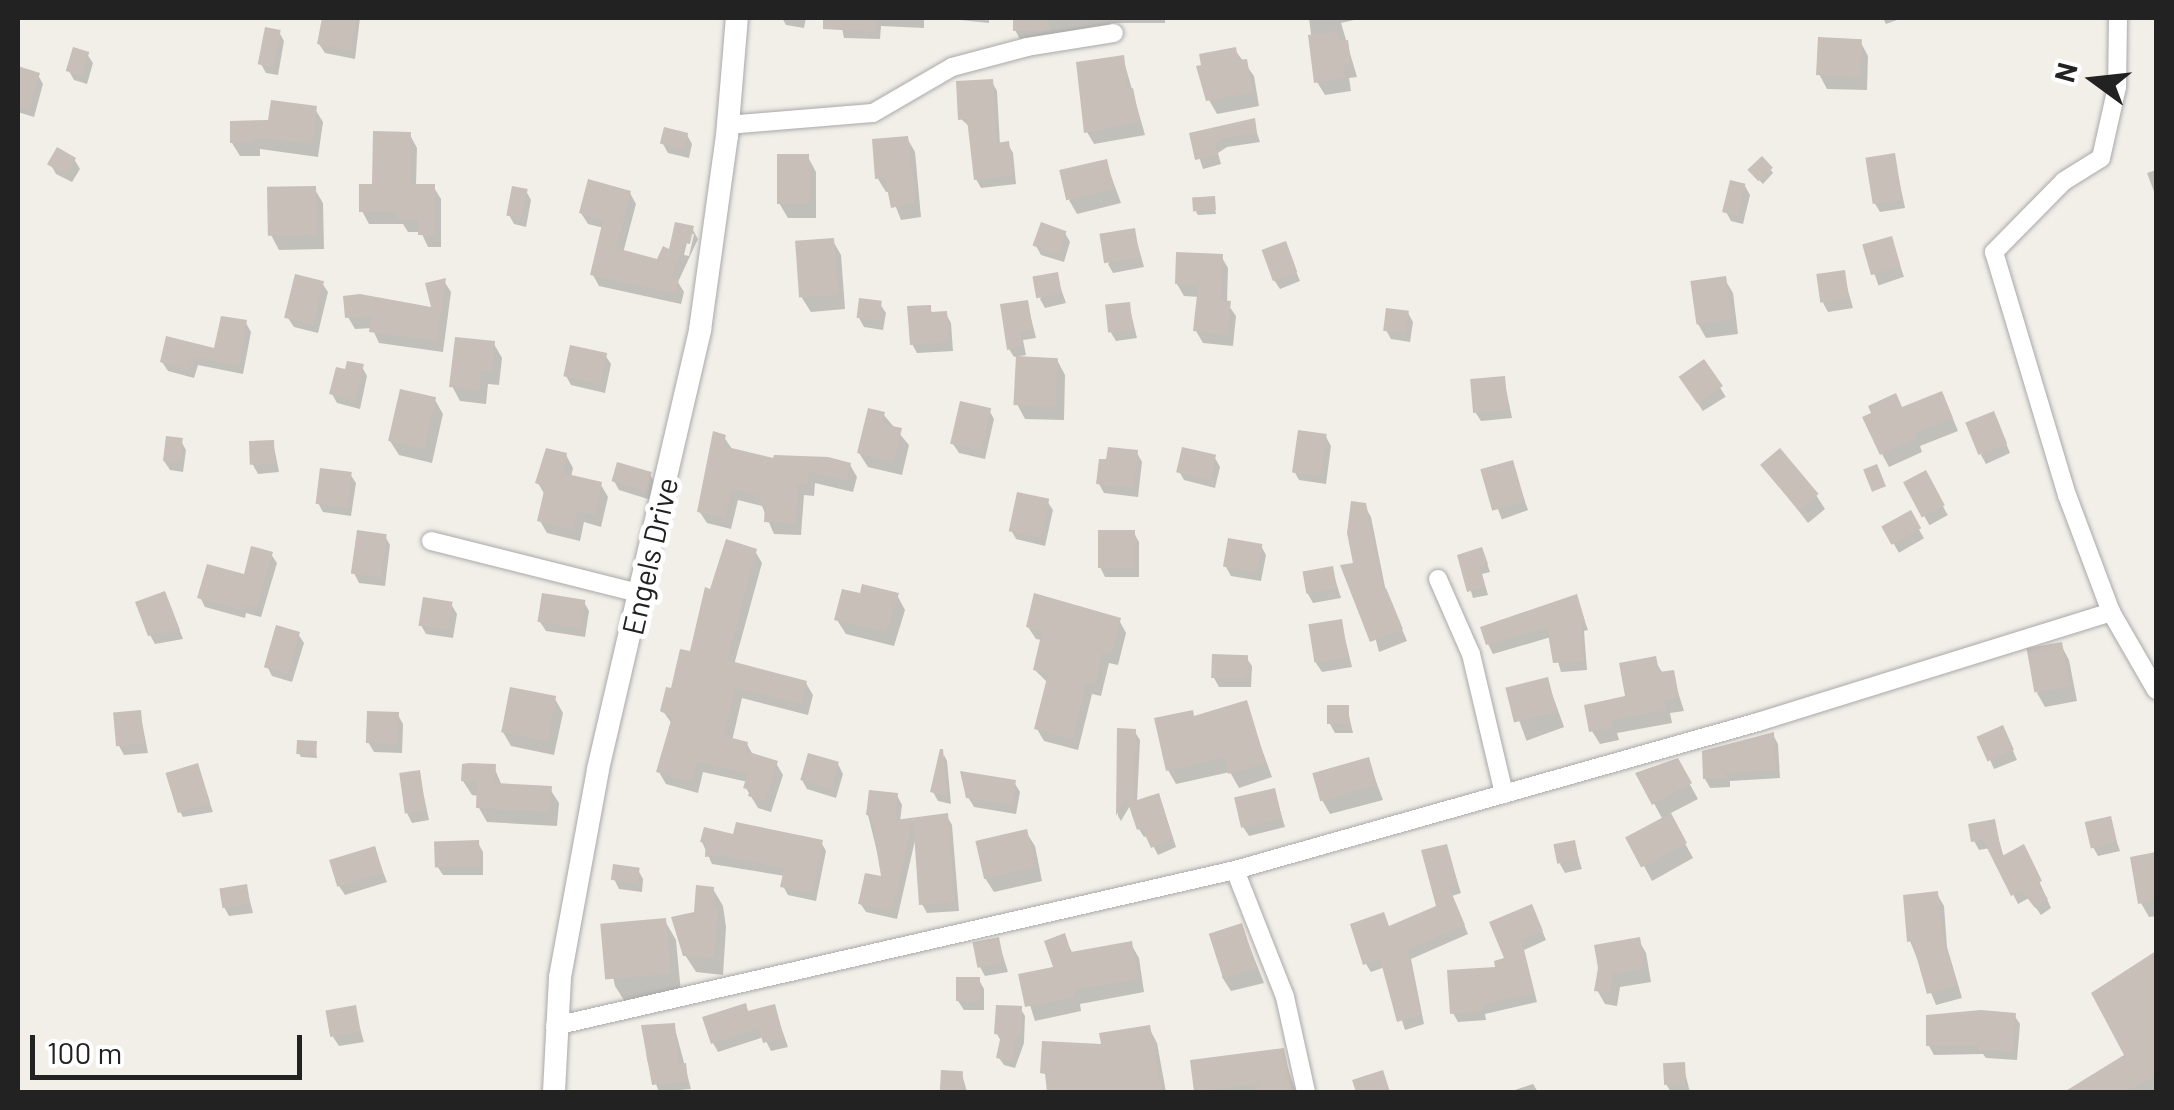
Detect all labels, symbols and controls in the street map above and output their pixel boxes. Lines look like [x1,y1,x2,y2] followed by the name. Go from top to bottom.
[2044,30,2144,130] north arrow
[2046,59,2084,86] text: N
[613,474,685,638] street label: Engels Drive
[35,1015,308,1077] scale bar
[47,1034,122,1070] text: 100 m

